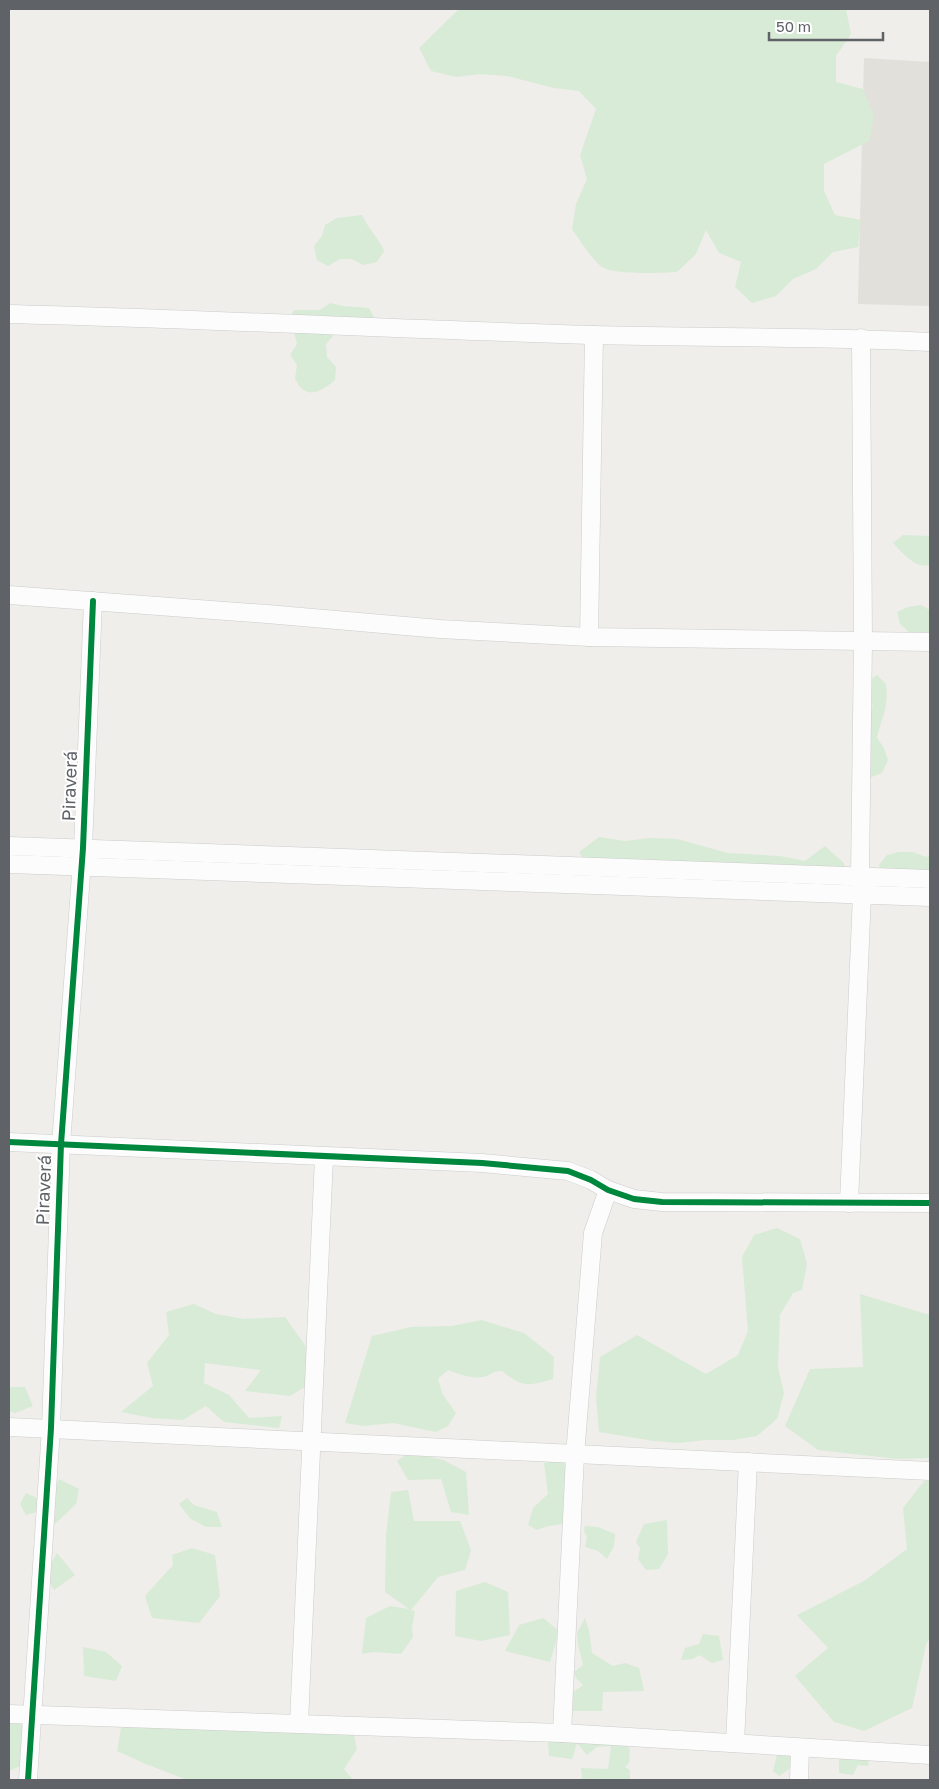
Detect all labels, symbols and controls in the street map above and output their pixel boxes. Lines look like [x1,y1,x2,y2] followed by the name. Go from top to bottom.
[769,10,883,42] scale bar
[776,17,811,35] text: 50 m
[57,750,81,822] street label: Piraverá
[31,1154,55,1226] street label: Piraverá

